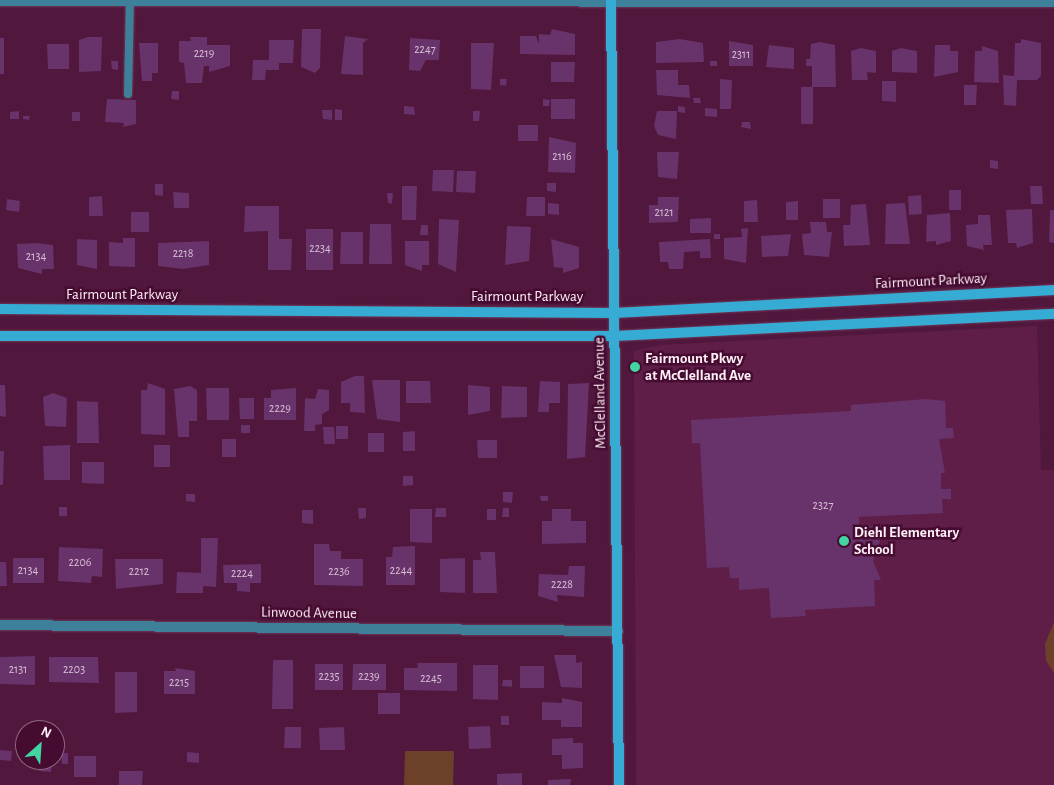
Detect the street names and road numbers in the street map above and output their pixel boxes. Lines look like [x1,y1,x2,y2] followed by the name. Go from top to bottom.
[874,269,988,293] street label: Fairmount Parkway
[66,286,178,304] street label: Fairmount Parkway
[471,288,583,306] street label: Fairmount Parkway
[590,337,610,449] street label: McClelland Avenue
[261,603,357,623] street label: Linwood Avenue

